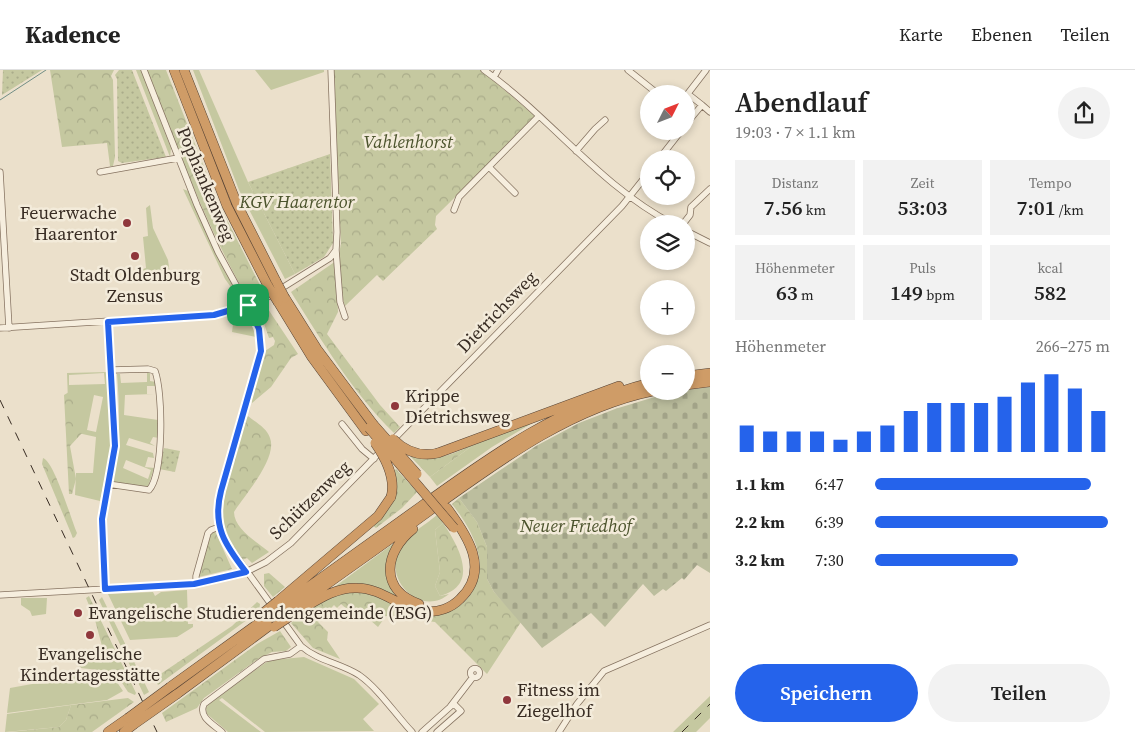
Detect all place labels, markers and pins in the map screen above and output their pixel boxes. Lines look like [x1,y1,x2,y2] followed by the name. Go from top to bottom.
[20,200,117,246] place label: Feuerwache Haarentor
[121,217,133,229] marker: Feuerwache Haarentor
[129,250,141,262] marker: Stadt Oldenburg Zensus
[70,262,200,308] place label: Stadt Oldenburg Zensus
[227,284,269,326] pin
[405,383,510,429] place label: Krippe Dietrichsweg
[389,400,401,412] marker: Krippe Dietrichsweg
[88,600,432,625] place label: Evangelische Studierendengemeinde (ESG)
[72,607,84,619] marker: Evangelische Studierendengemeinde (ESG)
[84,629,96,641] marker: Evangelische Kindertagesstätte
[20,641,160,687] place label: Evangelische Kindertagesstätte
[517,677,600,723] place label: Fitness im Ziegelhof
[501,694,513,706] marker: Fitness im Ziegelhof

